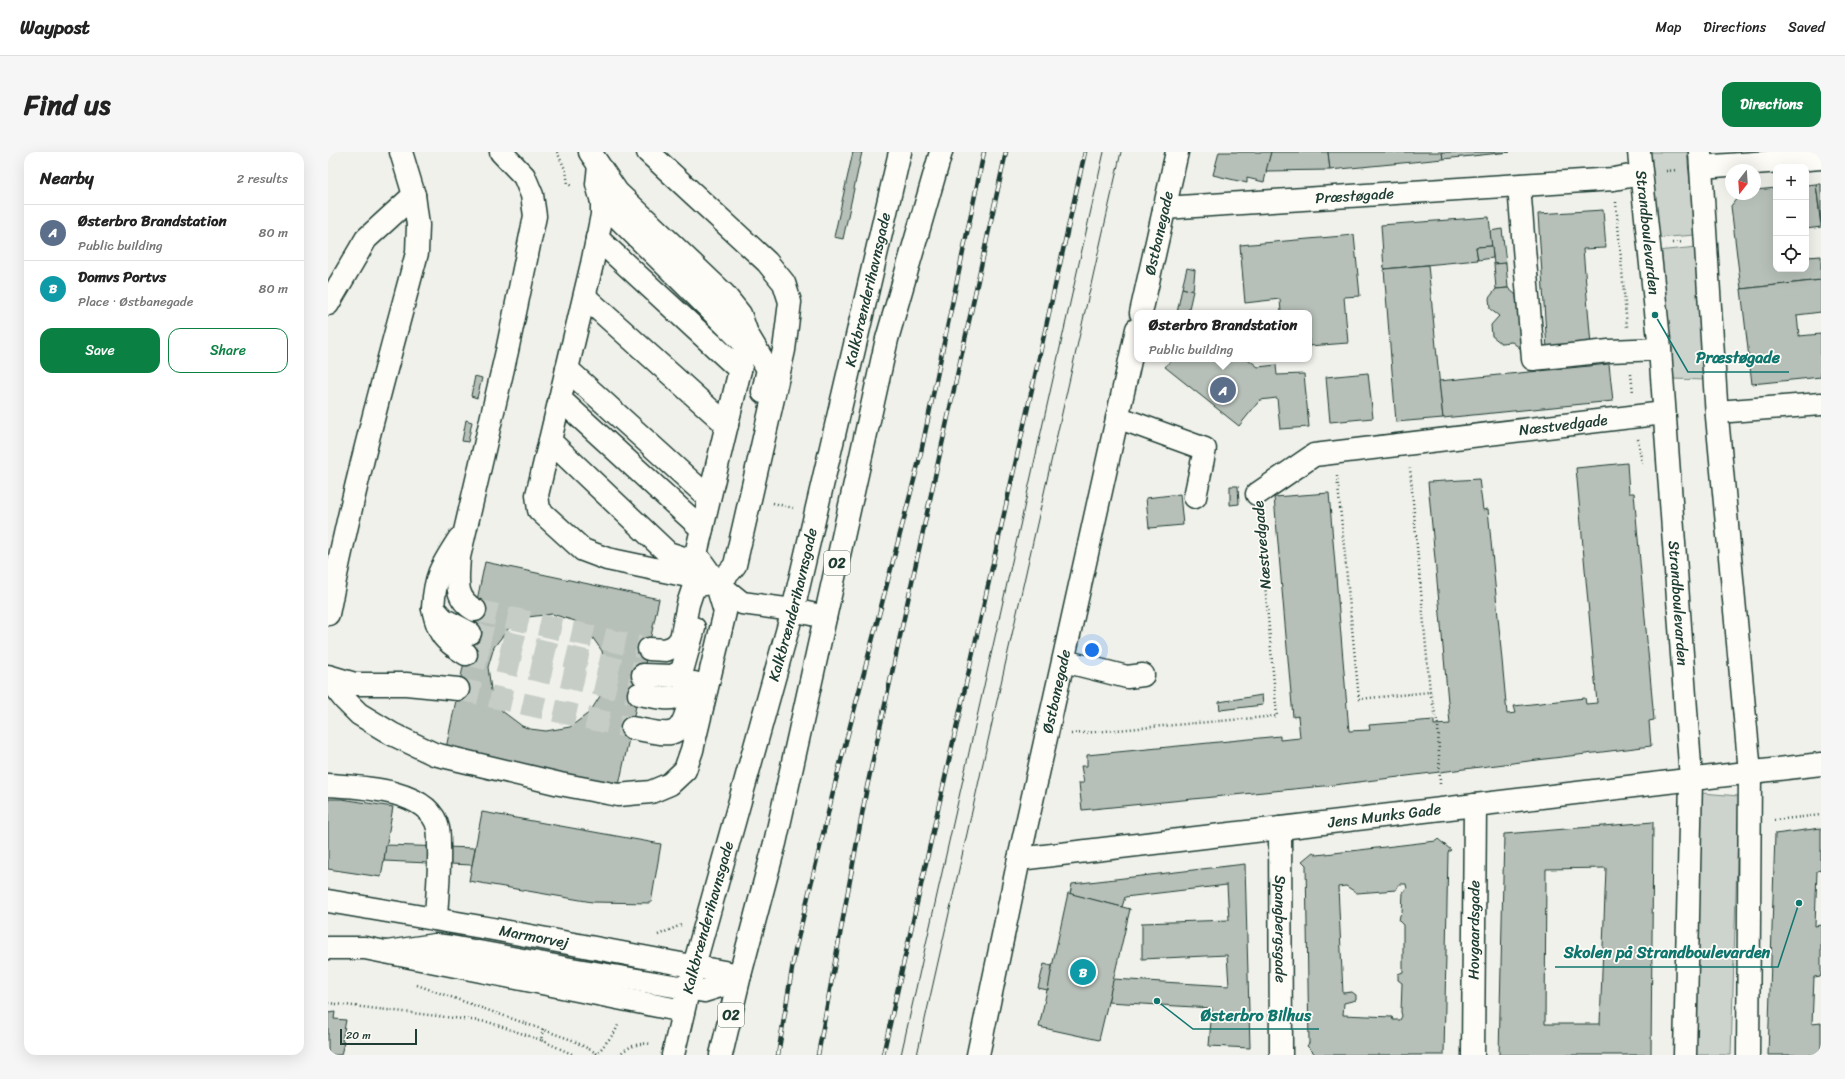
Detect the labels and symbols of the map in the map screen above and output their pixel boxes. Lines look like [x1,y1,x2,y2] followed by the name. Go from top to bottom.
[1725,164,1761,200] north arrow
[1628,169,1667,296] street label: Strandboulevarden
[1314,180,1395,211] street label: Præstøgade
[1137,188,1181,277] street label: Østbanegade
[837,210,898,369] street label: Kalkbrænderihavnsgade
[1696,343,1781,372] text: Præstøgade
[1688,344,1789,372] callout: Præstøgade
[1210,375,1236,405] pin: A
[1517,407,1609,443] street label: Næstvedgade
[1245,500,1279,590] street label: Næstvedgade
[761,525,825,684] street label: Kalkbrænderihavnsgade
[1661,540,1696,667] street label: Strandboulevarden
[824,551,850,575] road number: O2
[1082,640,1102,660] your location
[1034,647,1078,736] street label: Østbanegade
[1325,796,1443,835] street label: Jens Munks Gade
[675,838,741,996] street label: Kalkbrænderihavnsgade
[1267,875,1294,983] street label: Spangbergsgade
[1461,880,1487,980] street label: Hovgaardsgade
[497,917,571,956] street label: Marmorvej
[1563,938,1771,967] text: Skolen på Strandboulevarden
[1555,939,1778,967] callout: Skolen på Strandboulevarden
[1070,957,1096,987] pin: B
[1193,1001,1319,1029] callout: Østerbro Bilhus
[1200,1001,1312,1030] text: Østerbro Bilhus
[718,1003,744,1027] road number: O2
[340,1027,417,1046] scale bar

